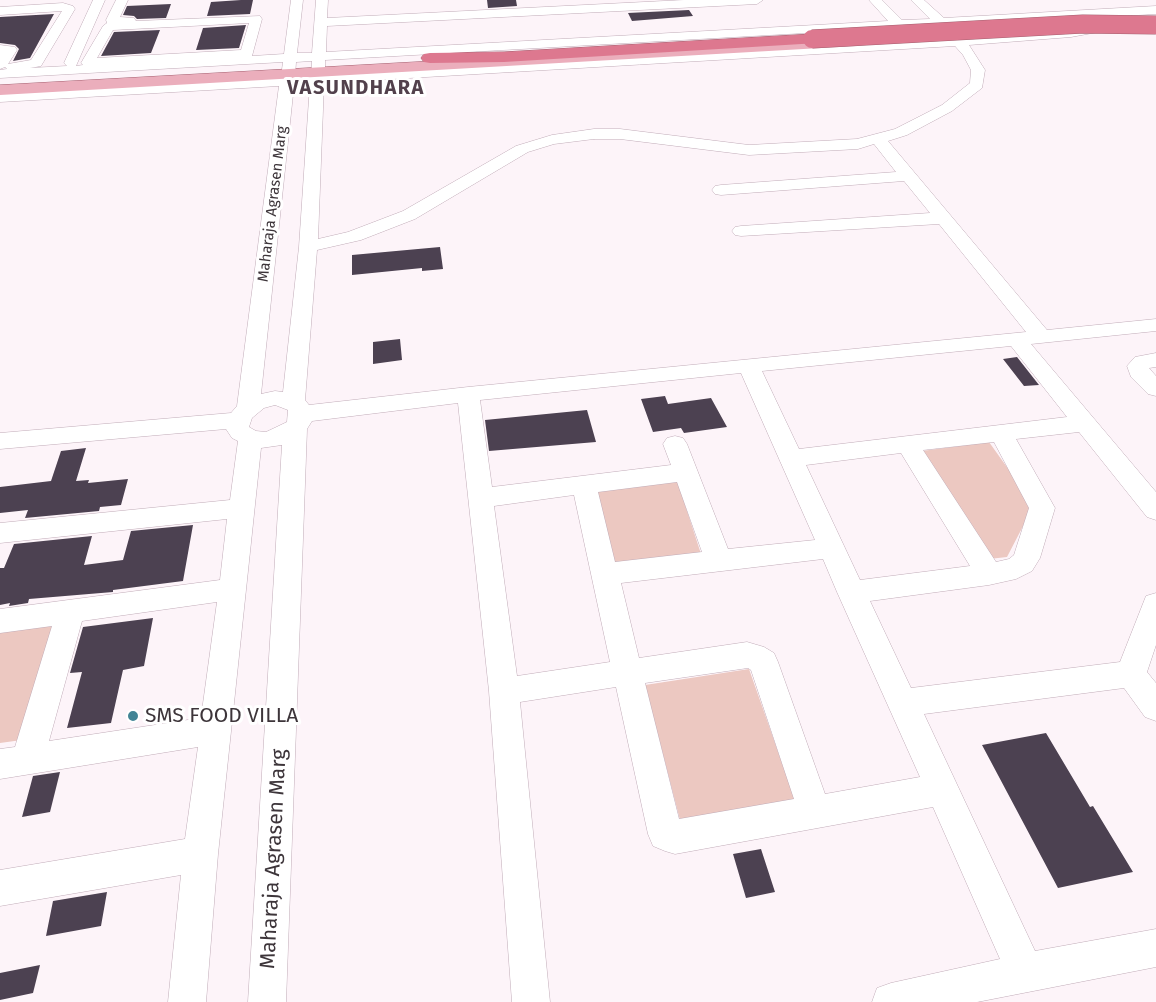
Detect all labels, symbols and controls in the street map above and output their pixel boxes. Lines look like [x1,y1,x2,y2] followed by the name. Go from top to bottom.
[287,76,425,100] district label: VASUNDHARA
[254,125,292,283] street label: Maharaja Agrasen Marg
[145,703,298,729] place label: SMS FOOD VILLA
[126,709,140,723] marker: SMS FOOD VILLA
[256,748,292,970] street label: Maharaja Agrasen Marg

